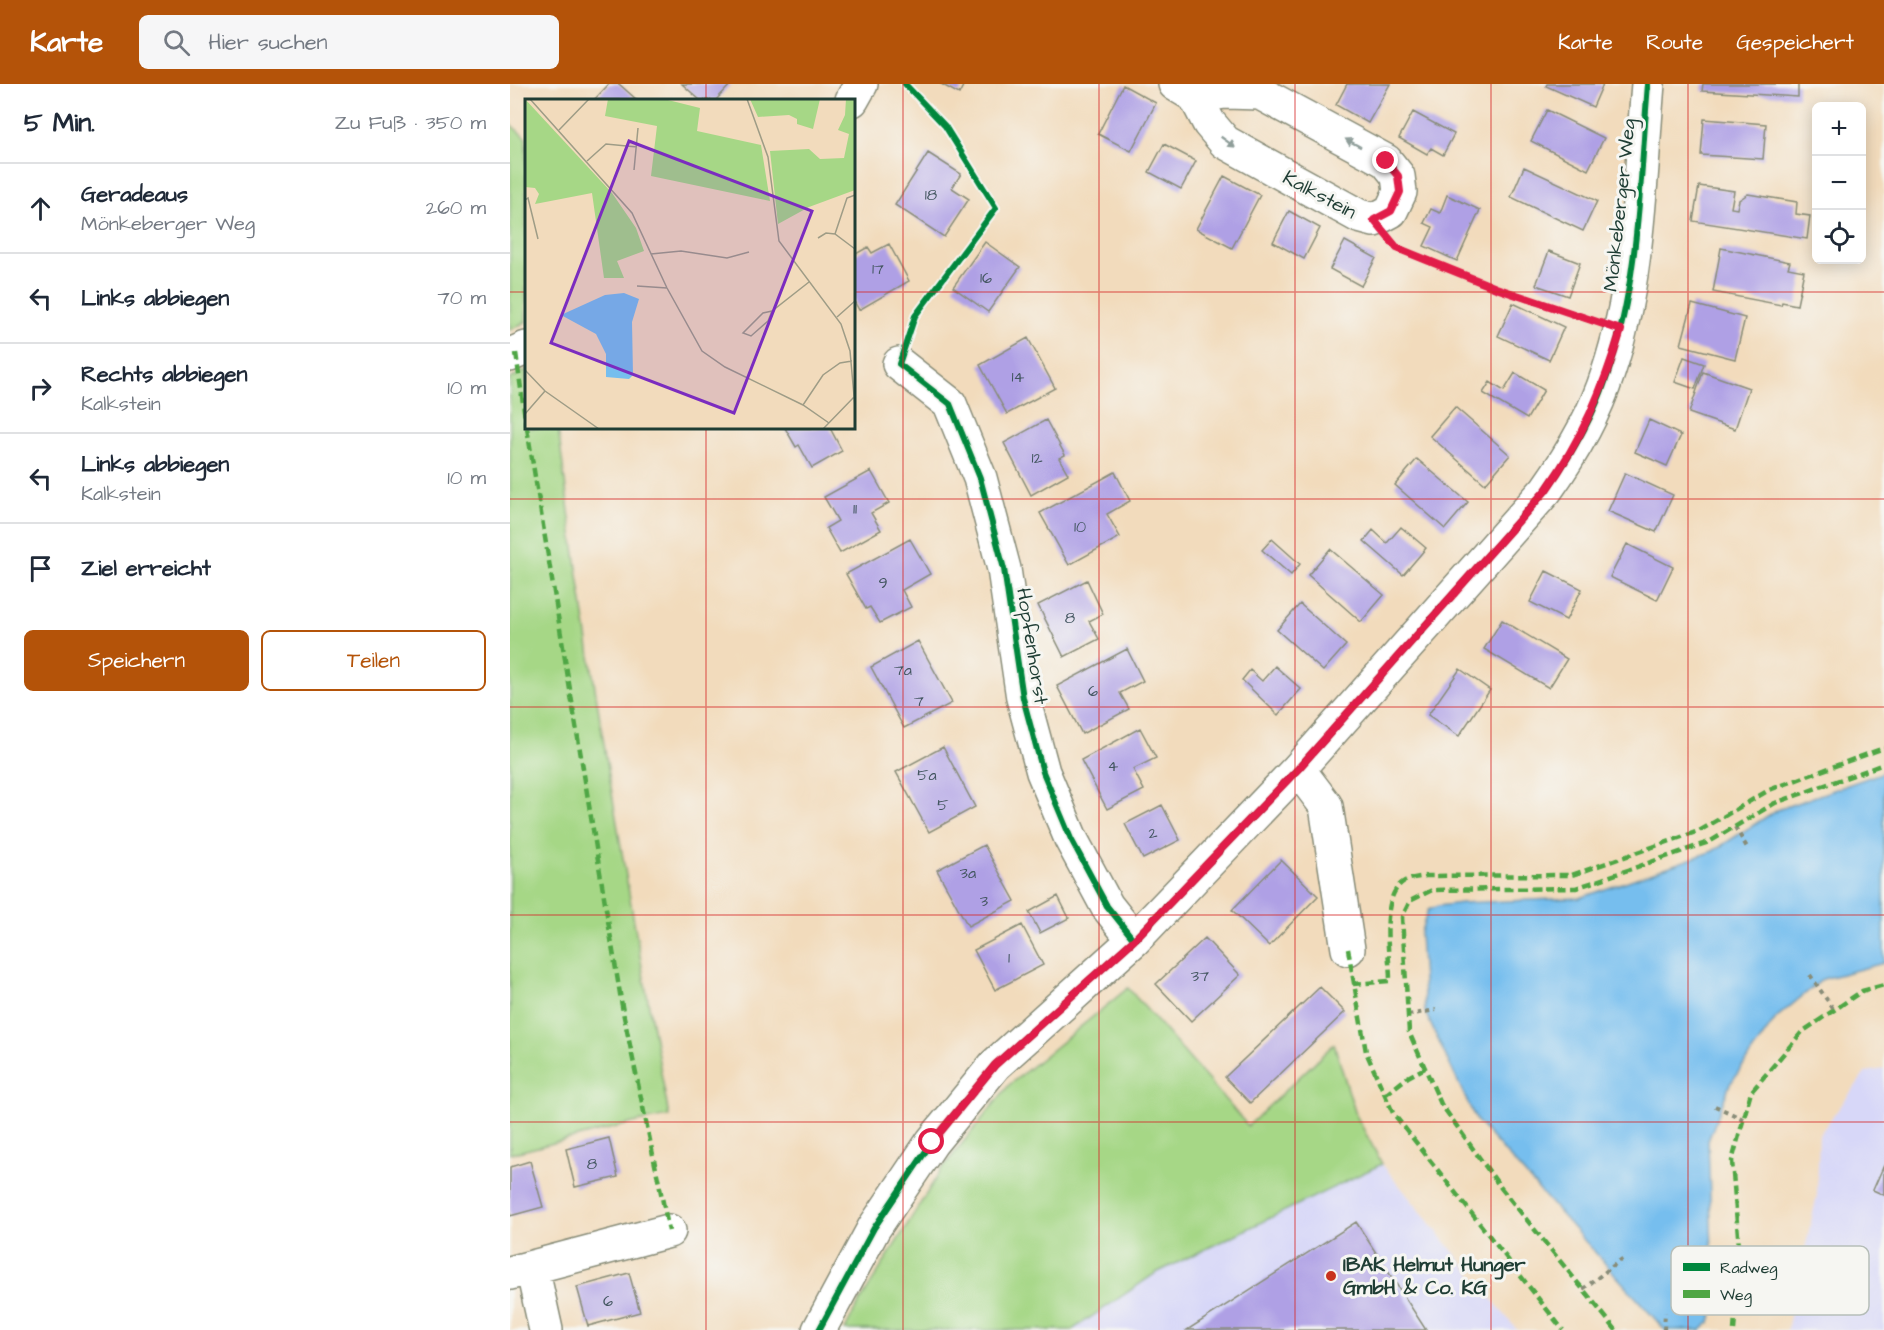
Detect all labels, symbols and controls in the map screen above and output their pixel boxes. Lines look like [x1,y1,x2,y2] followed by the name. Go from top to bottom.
[139,15,559,69] search box
[30,23,103,62] text: Karte
[160,26,193,59] icon: search
[208,27,328,58] text: Hier suchen
[1558,28,1613,57] text: Karte
[1646,28,1703,57] text: Route
[1736,28,1854,57] text: Gespeichert
[525,99,855,429] inset map
[1812,102,1866,264] map controls
[1812,102,1866,156] button: +
[24,105,95,141] text: 5 Min.
[335,109,486,137] text: Zu Fuß · 350 m
[1597,117,1644,293] street label: Mönkeberger Weg
[1220,136,1236,148] one-way arrow
[1344,138,1361,148] one-way arrow
[1372,147,1398,173] route end
[1812,156,1866,210] button: −
[1278,164,1361,226] street label: Kalkstein
[81,179,188,210] text: Geradeaus
[925,184,937,206] house number: 18
[24,192,57,225] icon: ahead
[426,194,486,222] text: 260 m
[81,210,255,238] text: Mönkeberger Weg
[1812,210,1866,264] button: locate
[872,258,884,280] house number: 17
[980,267,992,289] house number: 16
[24,282,57,315] icon: left
[81,283,229,314] text: Links abbiegen
[438,284,486,312] text: 70 m
[81,359,248,390] text: Rechts abbiegen
[1012,366,1025,388] house number: 14
[24,372,57,405] icon: right
[447,374,486,402] text: 10 m
[81,390,161,418] text: Kalkstein
[1031,447,1043,469] house number: 12
[81,449,229,480] text: Links abbiegen
[24,462,57,495] icon: left
[447,464,486,492] text: 10 m
[81,480,161,508] text: Kalkstein
[853,498,857,520] house number: 11
[1074,516,1086,538] house number: 10
[24,552,57,585] icon: arrive
[81,553,211,584] text: Ziel erreicht
[878,572,888,594] house number: 9
[1009,586,1055,706] street label: Hopfenhorst
[1065,607,1075,629] house number: 8
[24,630,249,691] button: Speichern
[261,630,486,691] button: Teilen
[894,659,912,681] house number: 7a
[1088,680,1098,702] house number: 6
[914,690,924,712] house number: 7
[1108,755,1119,777] house number: 4
[917,764,937,786] house number: 5a
[937,794,949,816] house number: 5
[1148,822,1158,844] house number: 2
[960,862,976,884] house number: 3a
[980,890,988,912] house number: 3
[1008,947,1010,969] house number: 1
[1191,965,1209,987] house number: 37
[918,1128,944,1154] route start
[587,1153,597,1175] house number: 8
[1671,1246,1869,1315] legend
[1343,1251,1526,1302] place label: IBAK Helmut Hunger GmbH & Co. KG
[1720,1257,1778,1280] text: Radweg
[1324,1269,1338,1283] marker: IBAK Helmut Hunger GmbH & Co. KG
[1720,1284,1752,1307] text: Weg
[603,1290,613,1312] house number: 6

